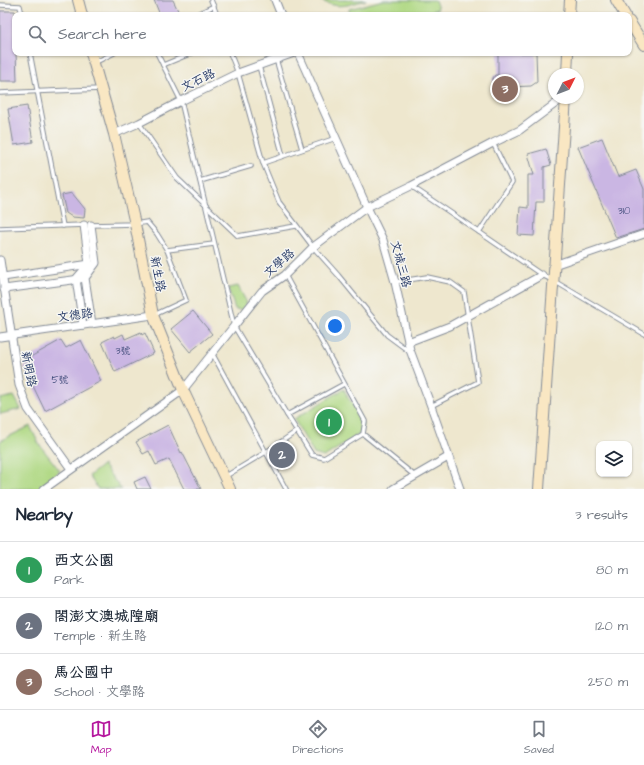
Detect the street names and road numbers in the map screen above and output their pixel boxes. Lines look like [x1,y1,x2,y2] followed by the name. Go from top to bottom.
[178,65,218,96] street label: 文石路
[386,239,415,290] street label: 文城三路
[260,245,298,282] street label: 文學路
[146,255,169,293] street label: 新生路
[56,305,94,326] street label: 文德路
[17,350,40,388] street label: 新明路

